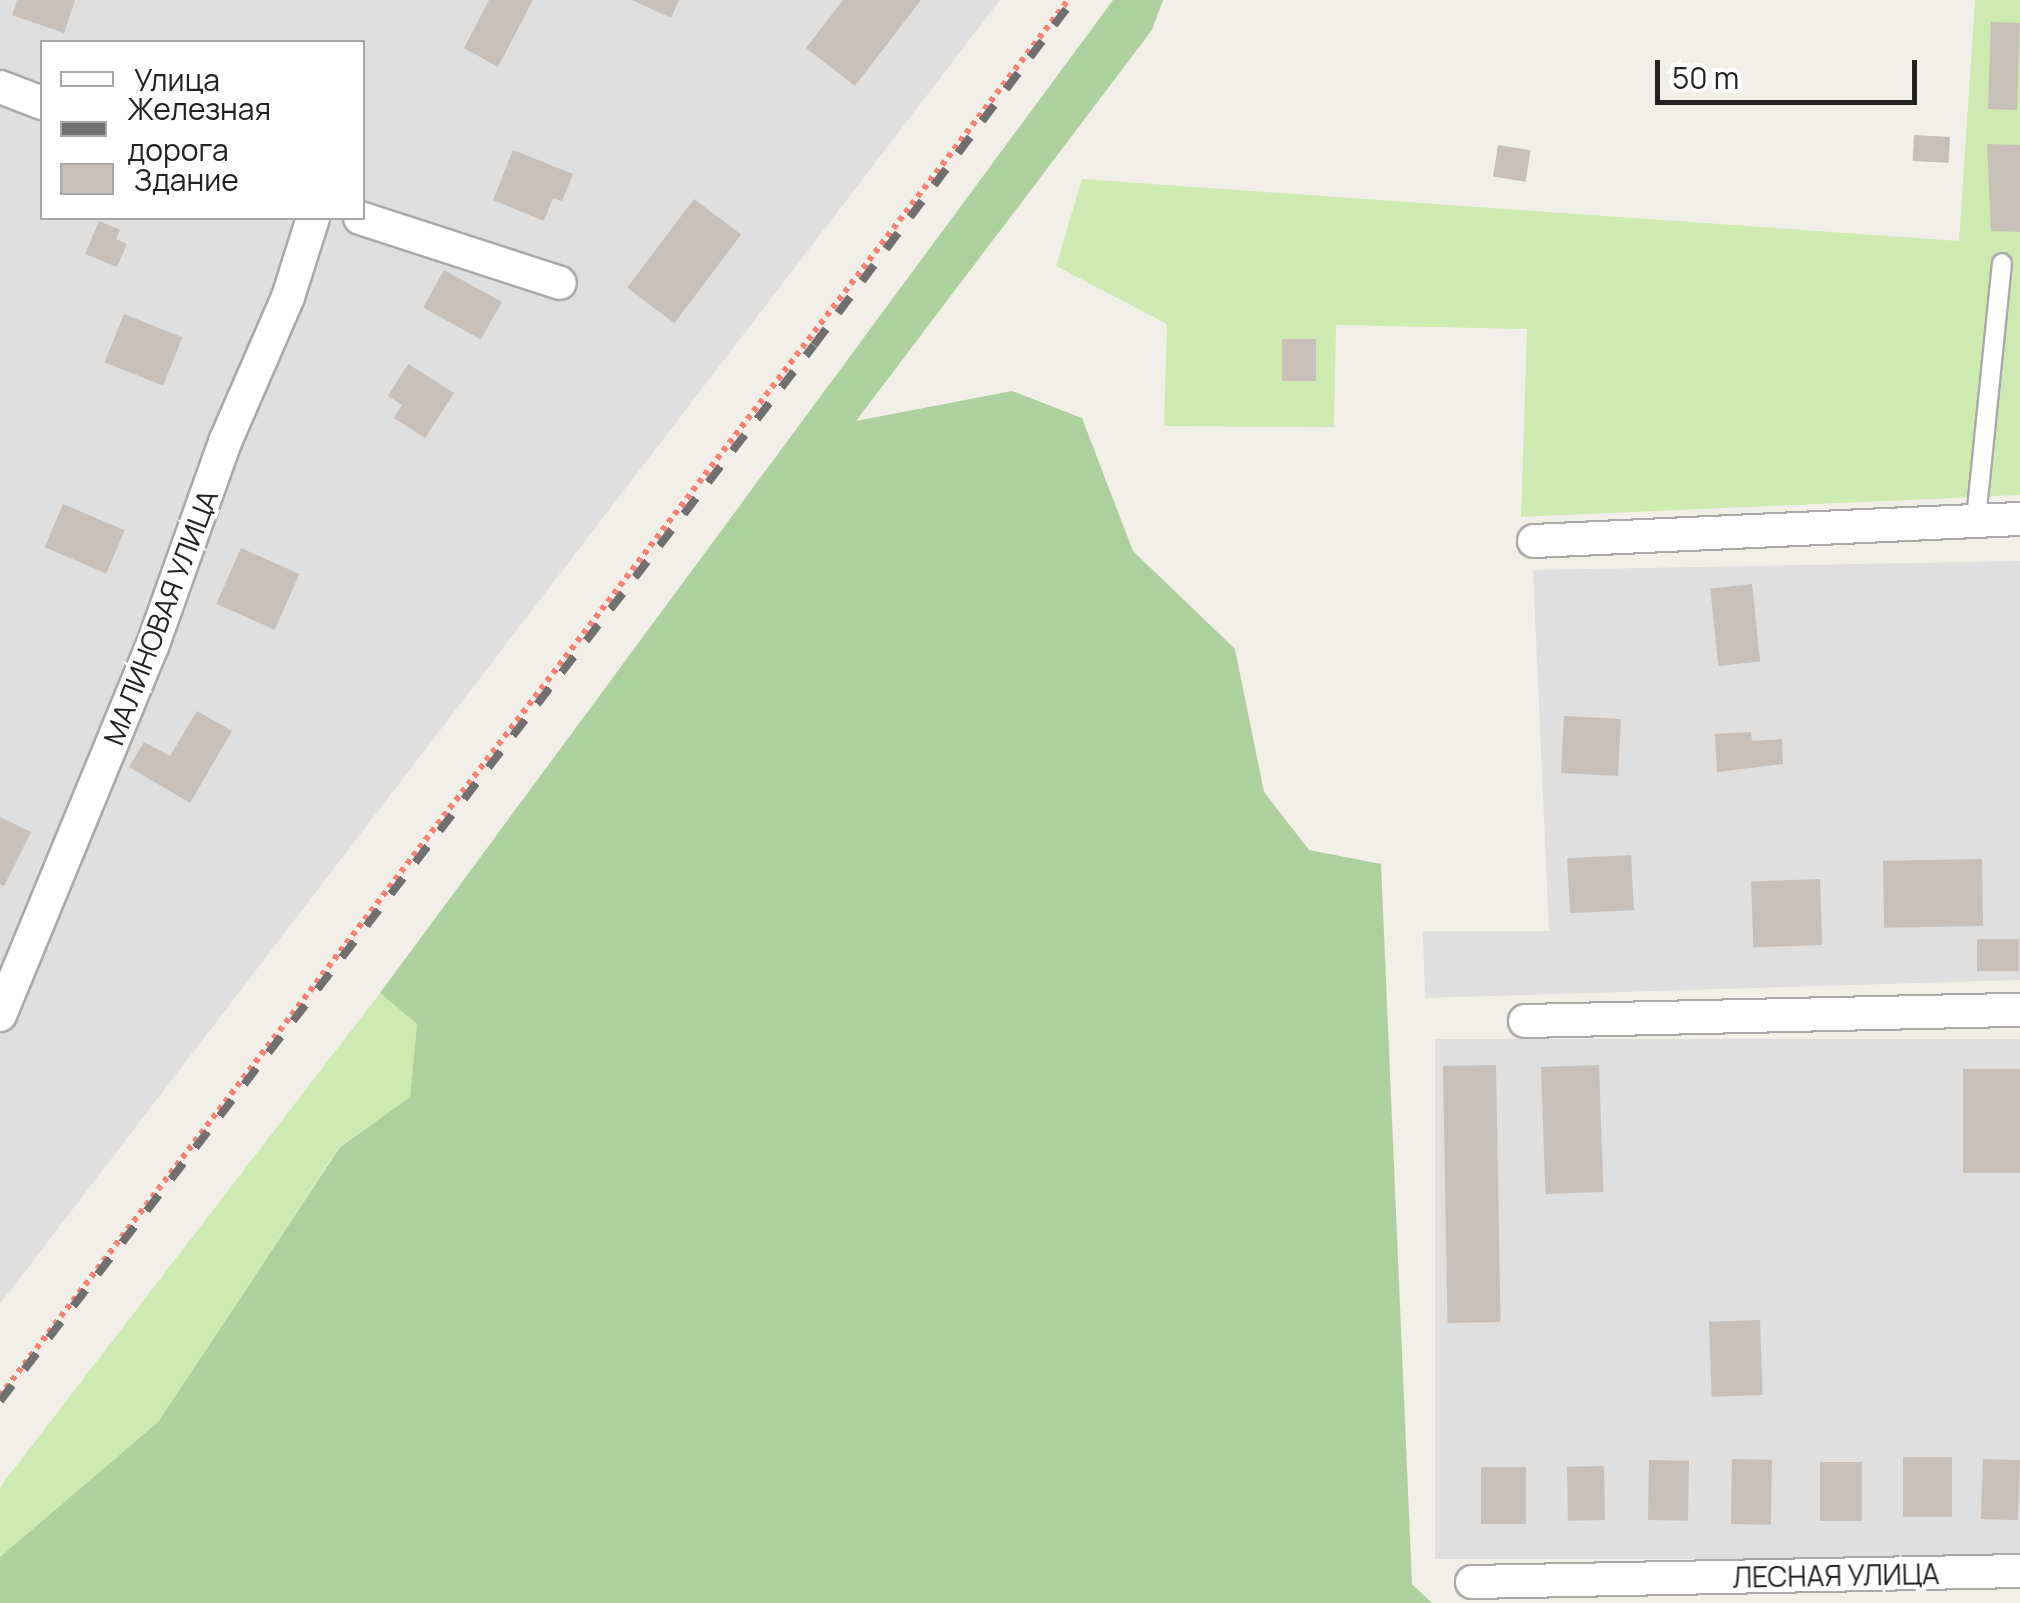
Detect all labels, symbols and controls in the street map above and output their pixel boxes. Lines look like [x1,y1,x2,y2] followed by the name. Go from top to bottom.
[40,40,365,220] legend
[1660,40,1922,102] scale bar
[1672,57,1739,98] text: 50 m
[134,59,220,100] text: Улица
[127,88,271,170] text: Железная дорога
[134,159,239,200] text: Здание
[96,485,224,749] street label: МАЛИНОВАЯ УЛИЦА
[1732,1556,1940,1594] street label: ЛЕСНАЯ УЛИЦА

